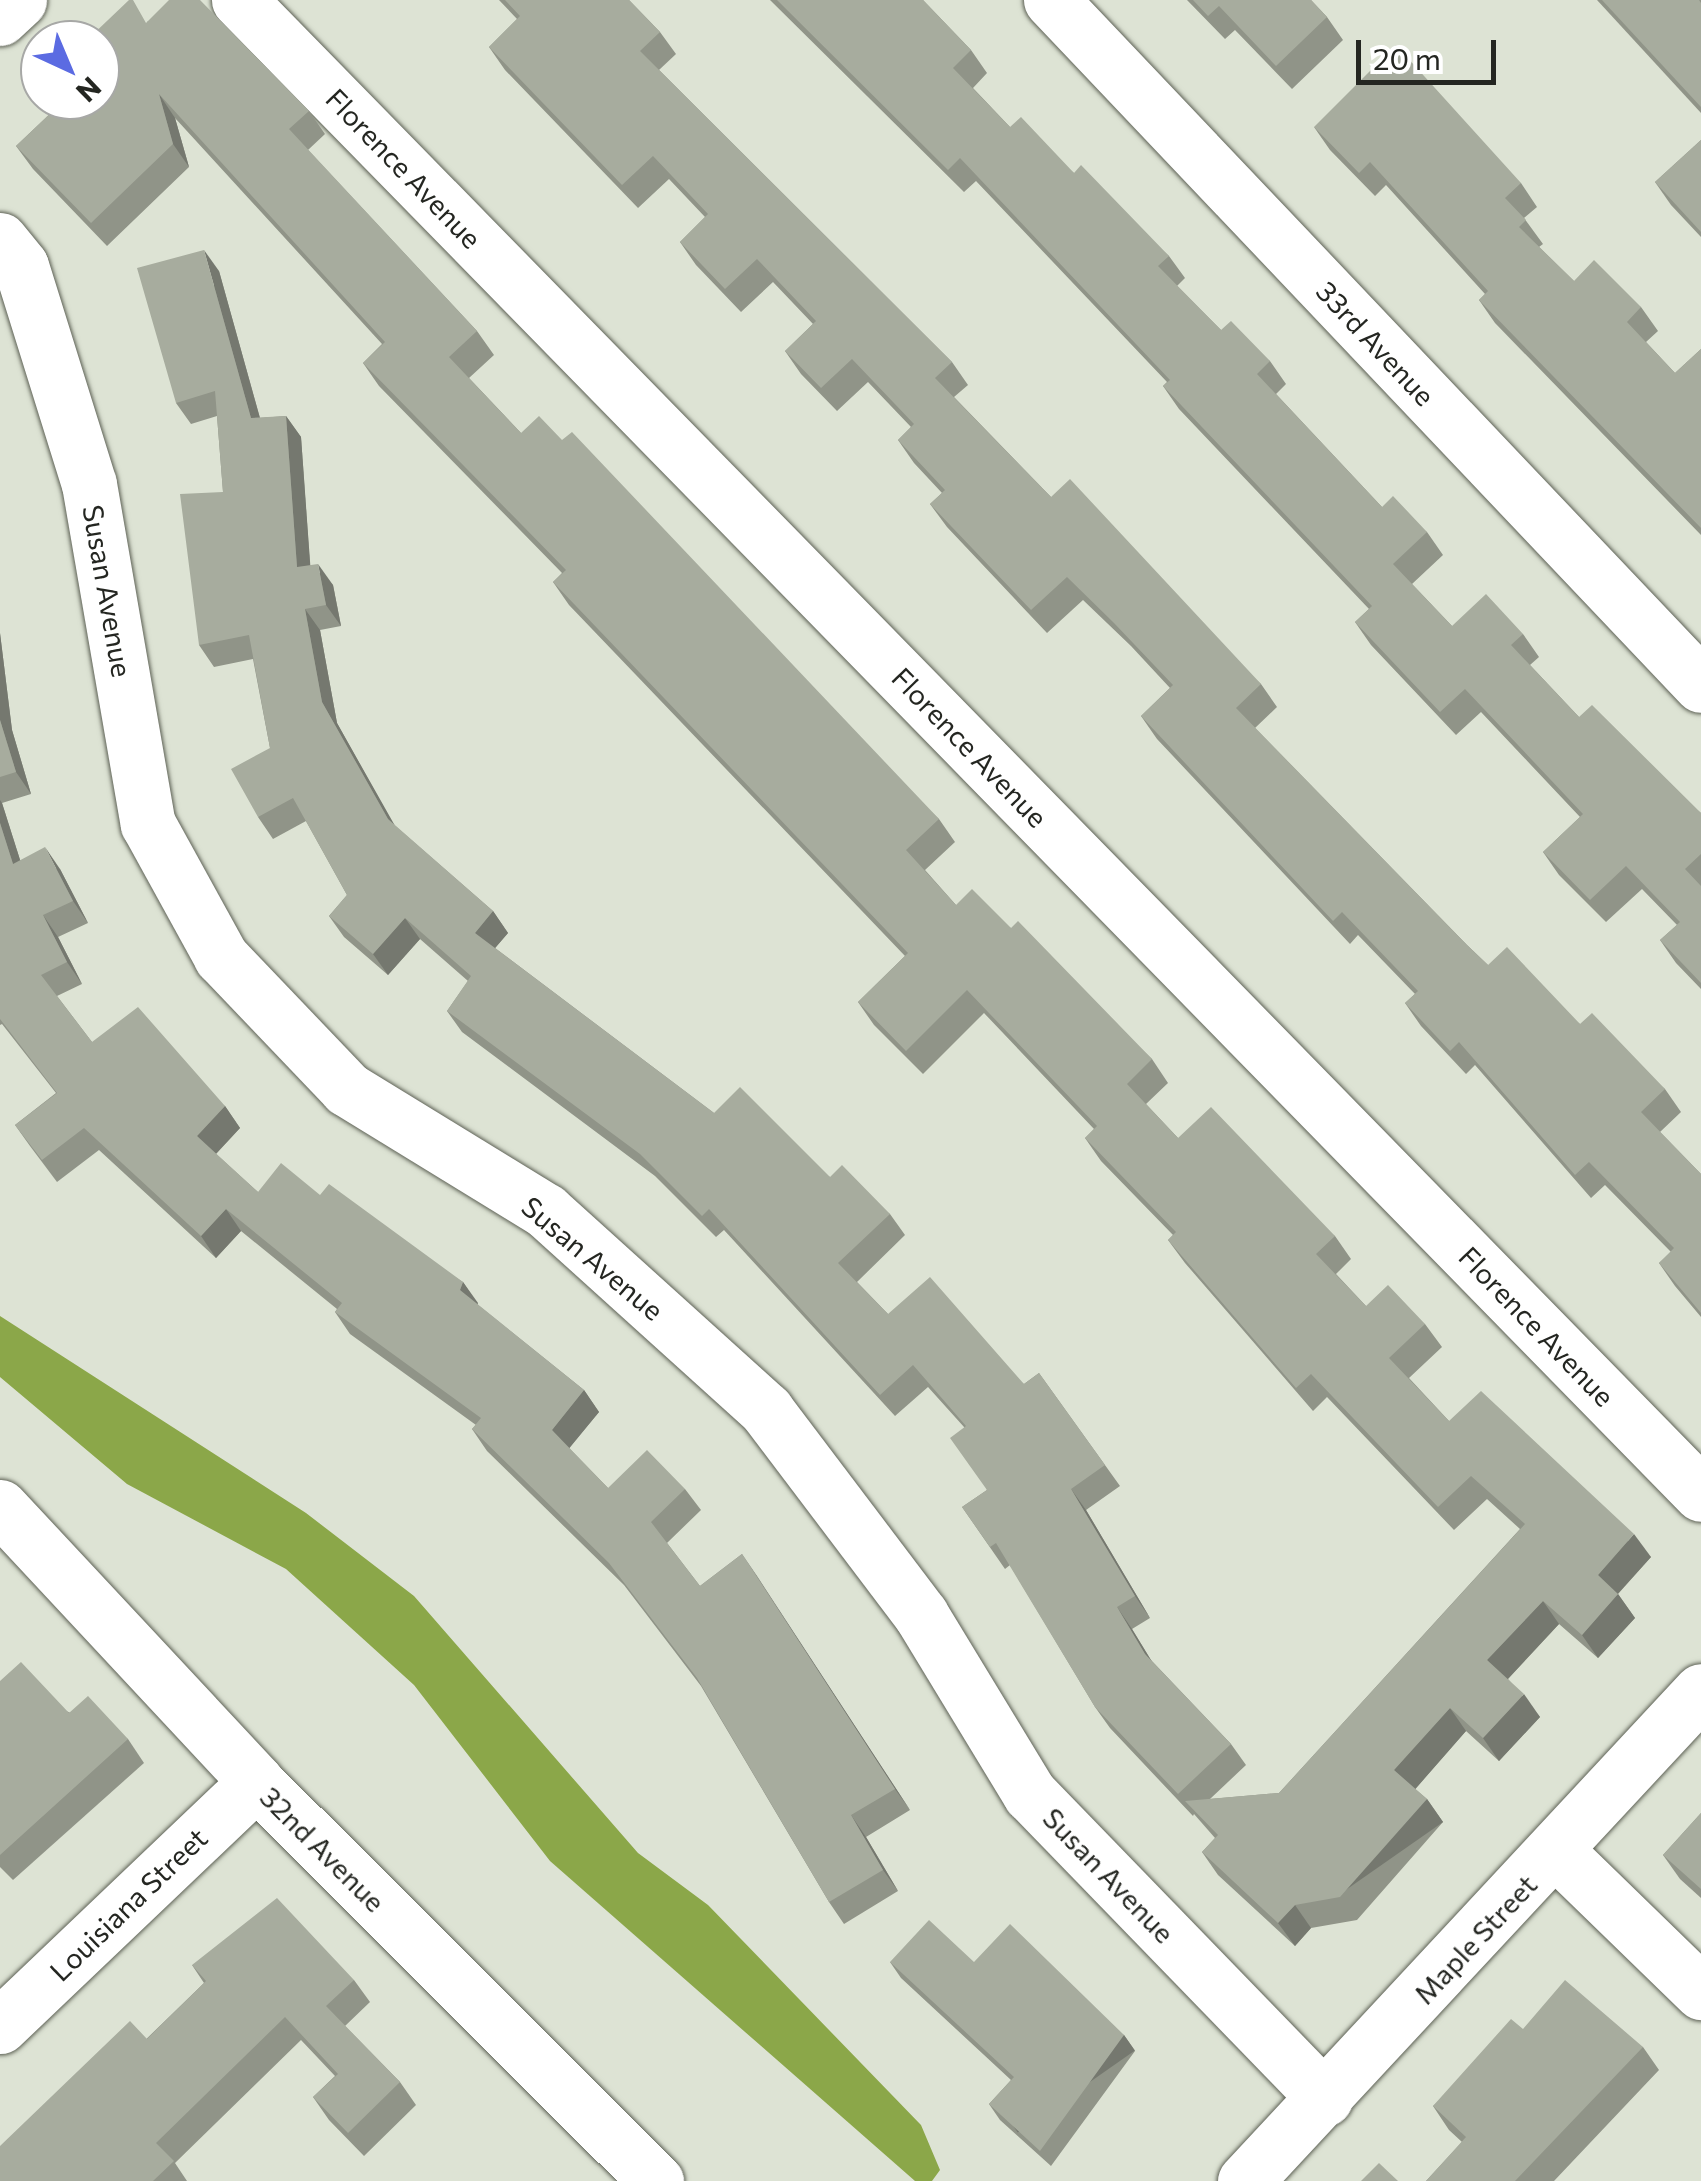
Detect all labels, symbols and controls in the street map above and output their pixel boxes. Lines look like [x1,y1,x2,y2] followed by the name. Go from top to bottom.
[20,20,120,120] north arrow
[1361,20,1501,82] scale bar
[1373,39,1441,76] text: 20 m
[70,71,109,110] text: N
[319,81,489,255] street label: Florence Avenue
[1310,274,1442,412] street label: 33rd Avenue
[76,502,140,680] street label: Susan Avenue
[885,660,1055,834] street label: Florence Avenue
[515,1189,671,1327] street label: Susan Avenue
[1452,1239,1622,1413] street label: Florence Avenue
[254,1780,392,1918] street label: 32nd Avenue
[1036,1801,1182,1949] street label: Susan Avenue
[42,1821,214,1987] street label: Louisiana Street
[1407,1868,1543,2010] street label: Maple Street

